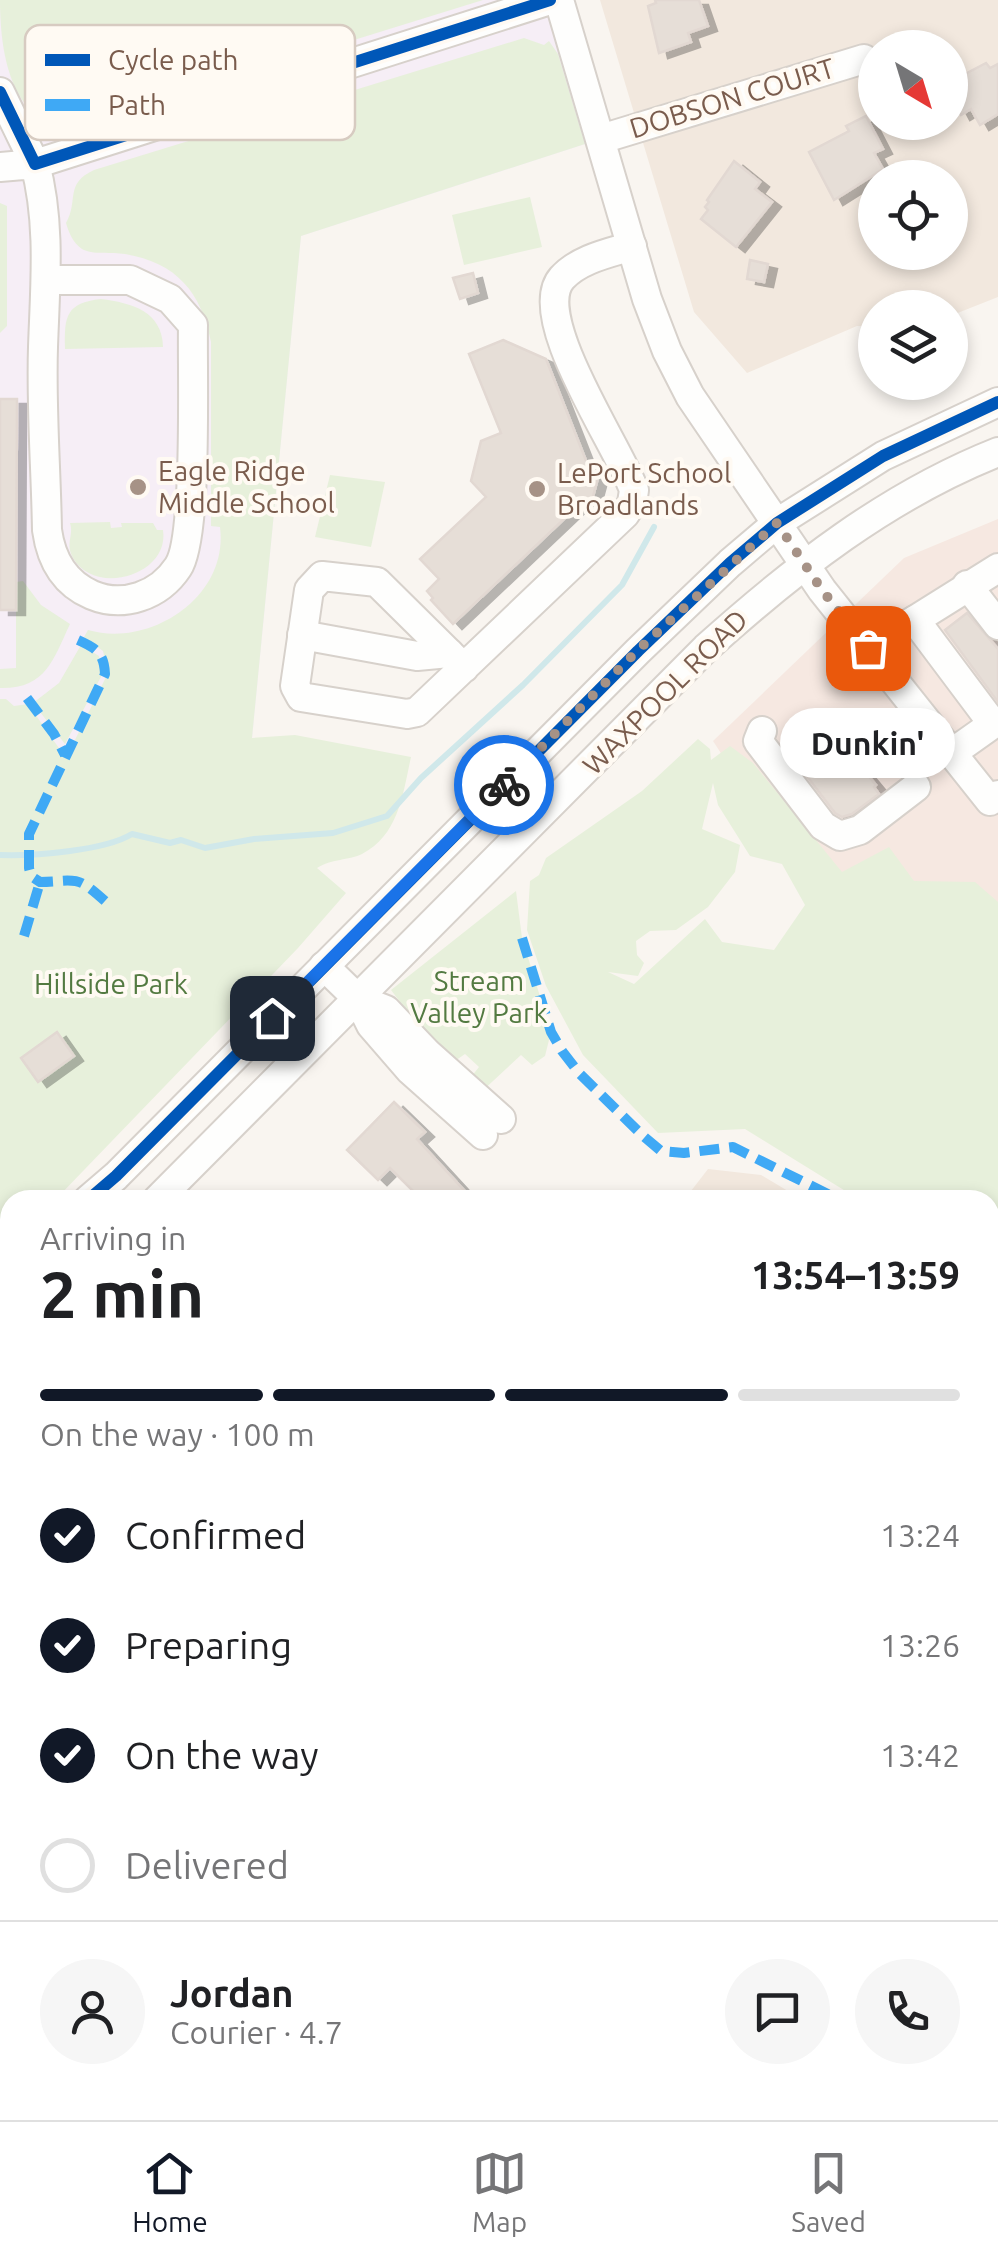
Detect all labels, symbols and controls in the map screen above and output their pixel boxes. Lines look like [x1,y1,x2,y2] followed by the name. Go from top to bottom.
[25,25,355,140] legend
[858,30,968,140] north arrow
[858,30,968,400] map controls
[108,44,239,75] text: Cycle path
[626,51,839,143] street label: DOBSON COURT
[108,89,166,120] text: Path
[858,160,968,270] button: locate
[858,290,968,400] button: layers
[158,455,335,518] place label: Eagle Ridge Middle School
[557,457,731,520] place label: LePort School Broadlands
[127,476,149,498] marker: Eagle Ridge Middle School
[526,478,548,500] marker: LePort School Broadlands
[576,603,753,780] street label: WAXPOOL ROAD
[826,606,911,691] pin
[841,621,896,676] icon: bag
[780,708,956,778] callout: Dunkin'
[811,725,924,761] text: Dunkin'
[454,735,554,835] courier
[477,758,532,813] icon: bike
[410,965,548,1028] park label: Stream Valley Park
[34,968,188,999] park label: Hillside Park
[230,976,315,1061] pin
[245,991,300,1046] icon: home
[40,1220,186,1256] text: Arriving in
[751,1254,960,1296] text: 13:54–13:59
[40,1257,204,1330] text: 2 min
[40,1416,315,1452] text: On the way · 100 m
[40,1508,95,1563] icon: check
[125,1514,306,1556] text: Confirmed
[880,1517,960,1553] text: 13:24
[40,1618,95,1673] icon: check
[125,1624,292,1666] text: Preparing
[880,1627,960,1663] text: 13:26
[40,1728,95,1783] icon: check
[125,1734,318,1776] text: On the way
[880,1737,960,1773] text: 13:42
[125,1844,289,1886] text: Delivered
[40,1959,145,2064] button: person
[725,1959,830,2064] button: chat
[855,1959,960,2064] button: phone
[170,1972,294,2014] text: Jordan
[170,2014,343,2050] text: Courier · 4.7
[132,2146,208,2237] tab: Home
[472,2146,527,2237] tab: Map
[791,2146,866,2237] tab: Saved

